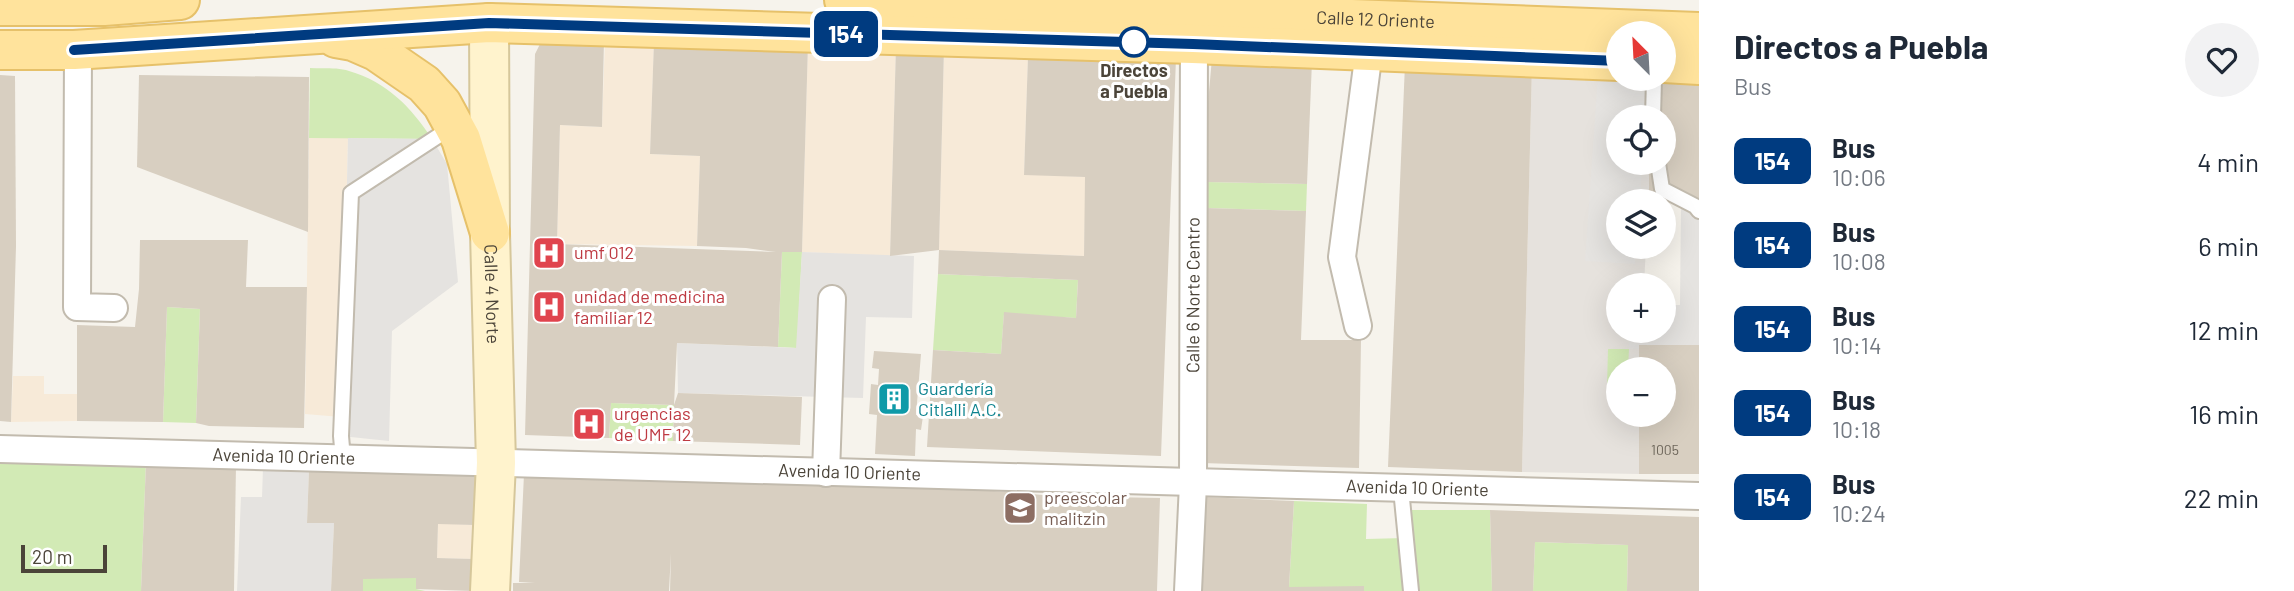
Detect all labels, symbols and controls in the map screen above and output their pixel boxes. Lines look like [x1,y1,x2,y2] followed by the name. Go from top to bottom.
[1316,6,1435,32] street label: Calle 12 Oriente
[806,11,886,57] line badge: 154
[828,19,864,48] text: 154
[1606,21,1676,91] north arrow
[1606,21,1676,427] map controls
[2185,23,2259,97] button: heart
[1734,26,1989,66] text: Directos a Puebla
[1119,27,1149,57] marker: Directos a Puebla
[1100,59,1168,102] place label: Directos a Puebla
[1734,72,1772,100] text: Bus
[1606,105,1676,175] button: locate
[1832,132,1875,163] text: Bus
[1755,146,1790,175] text: 154
[2197,146,2259,177] text: 4 min
[1832,163,1886,191] text: 10:06
[1606,189,1676,259] button: layers
[1832,216,1875,247] text: Bus
[1181,217,1204,373] street label: Calle 6 Norte Centro
[1755,230,1790,259] text: 154
[2198,230,2259,261] text: 6 min
[530,234,568,272] hospital icon: umf 012
[574,241,634,263] place label: umf 012
[480,244,505,344] street label: Calle 4 Norte
[1832,247,1886,275] text: 10:08
[1606,273,1676,343] button: +
[574,285,725,328] place label: unidad de medicina familiar 12
[530,288,568,326] hospital icon: unidad de medicina familiar 12
[1832,300,1875,331] text: Bus
[1755,314,1790,343] text: 154
[2189,314,2259,345] text: 12 min
[1832,331,1882,359] text: 10:14
[1606,357,1676,427] button: −
[918,377,1002,420] place label: Guardería Citlalli A.C.
[875,380,913,418] building icon: Guardería Citlalli A.C.
[1832,384,1875,415] text: Bus
[1755,398,1790,427] text: 154
[2189,398,2259,429] text: 16 min
[614,402,691,445] place label: urgencias de UMF 12
[570,405,608,443] hospital icon: urgencias de UMF 12
[1832,415,1881,443] text: 10:18
[1651,441,1679,458] house number: 1005
[212,443,356,469] street label: Avenida 10 Oriente
[778,459,921,484] street label: Avenida 10 Oriente
[1832,468,1875,499] text: Bus
[1346,474,1489,500] street label: Avenida 10 Oriente
[1755,482,1790,511] text: 154
[2184,482,2259,513] text: 22 min
[1044,486,1128,529] place label: preescolar malitzin
[1001,489,1039,527] school or university icon: preescolar malitzin
[1832,499,1886,527] text: 10:24
[21,542,107,574] scale bar
[32,545,72,568] text: 20 m

